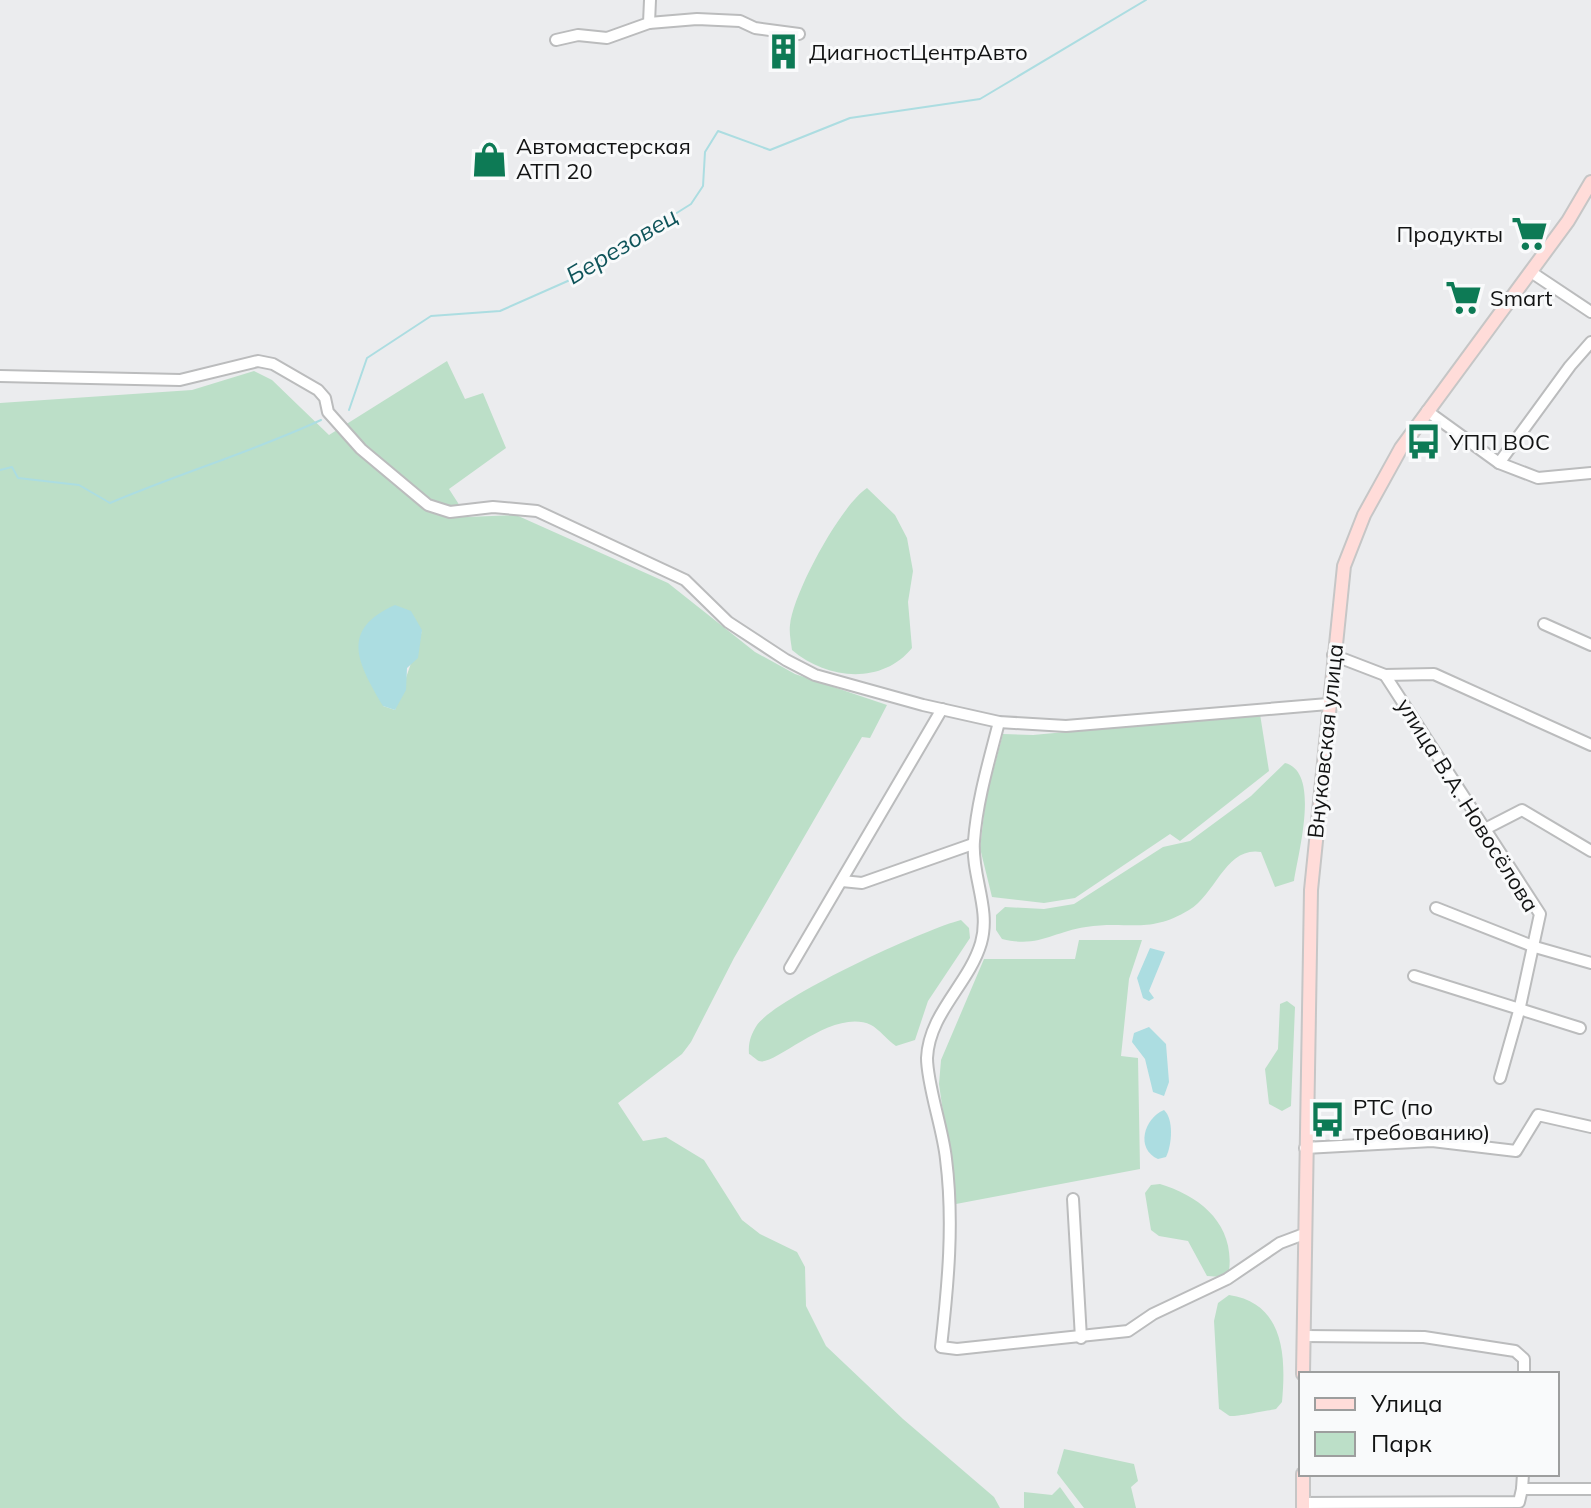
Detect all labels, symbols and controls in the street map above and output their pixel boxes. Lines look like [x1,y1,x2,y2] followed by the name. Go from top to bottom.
[764,33,802,71] building icon: ДиагностЦентрАвто
[809,38,1028,66] place label: ДиагностЦентрАвто
[516,132,691,185] place label: Автомастерская АТП 20
[471,140,509,178] shop icon: Автомастерская АТП 20
[560,200,683,290] water label: Березовец
[1510,215,1548,253] supermarket icon: Продукты
[1396,220,1503,248] place label: Продукты
[1445,279,1483,317] supermarket icon: Smart
[1490,284,1553,312] place label: Smart
[1404,423,1442,461] bus stop icon: УПП ВОС
[1448,428,1550,456] place label: УПП ВОС
[1301,642,1349,840] street label: Внуковская улица
[1391,693,1545,917] street label: улица В.А. Новосёлова
[1353,1093,1490,1146] place label: РТС (по требованию)
[1308,1101,1346,1139] bus stop icon: РТС (по требованию)
[1299,1372,1559,1476] legend
[1370,1388,1443,1418] text: Улица
[1371,1428,1432,1458] text: Парк

